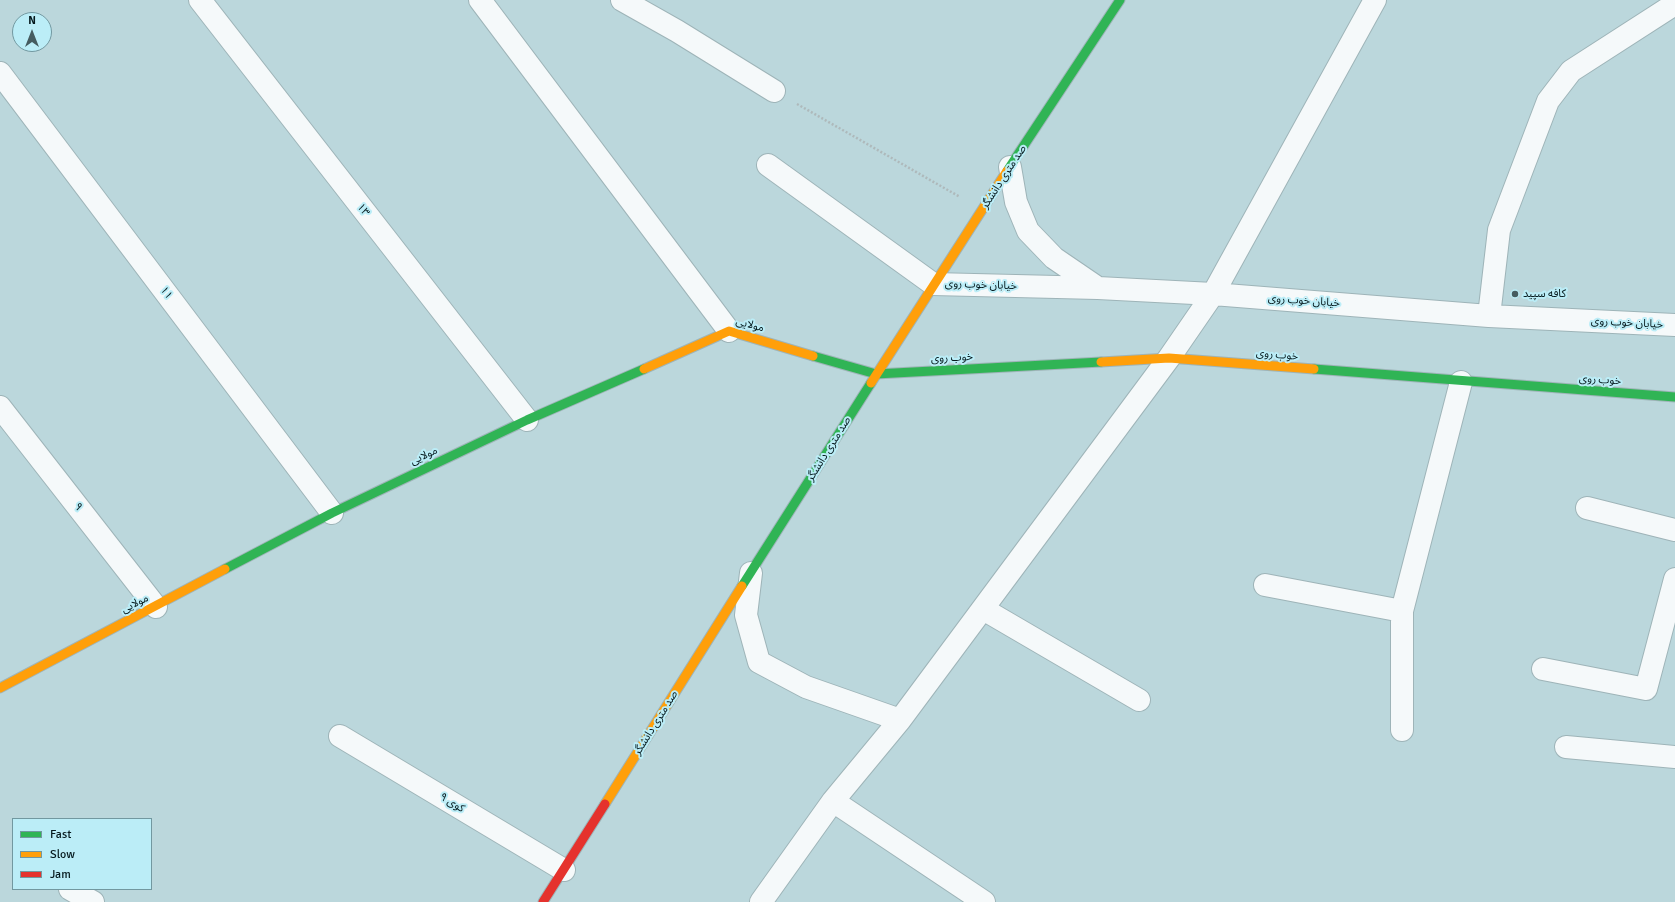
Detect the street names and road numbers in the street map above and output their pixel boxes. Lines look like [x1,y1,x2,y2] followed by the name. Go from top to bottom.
[978,143,1030,211] street label: صد متری دانشگر
[354,201,372,219] street label: ۱۳
[945,277,1017,293] street label: خیابان خوب روی
[157,284,175,302] street label: ۱۱
[1268,292,1340,310] street label: خیابان خوب روی
[734,315,766,335] street label: مولایی
[1591,315,1663,331] street label: خیابان خوب روی
[1255,347,1299,363] street label: خوب روی
[931,350,973,366] street label: خوب روی
[1578,372,1622,388] street label: خوب روی
[804,414,854,484] street label: صد متری دانشگر
[408,444,440,468] street label: مولایی
[71,500,85,514] street label: ۹
[119,592,151,616] street label: مولایی
[631,688,681,758] street label: صد متری دانشگر
[437,790,467,816] street label: کوی ۹

